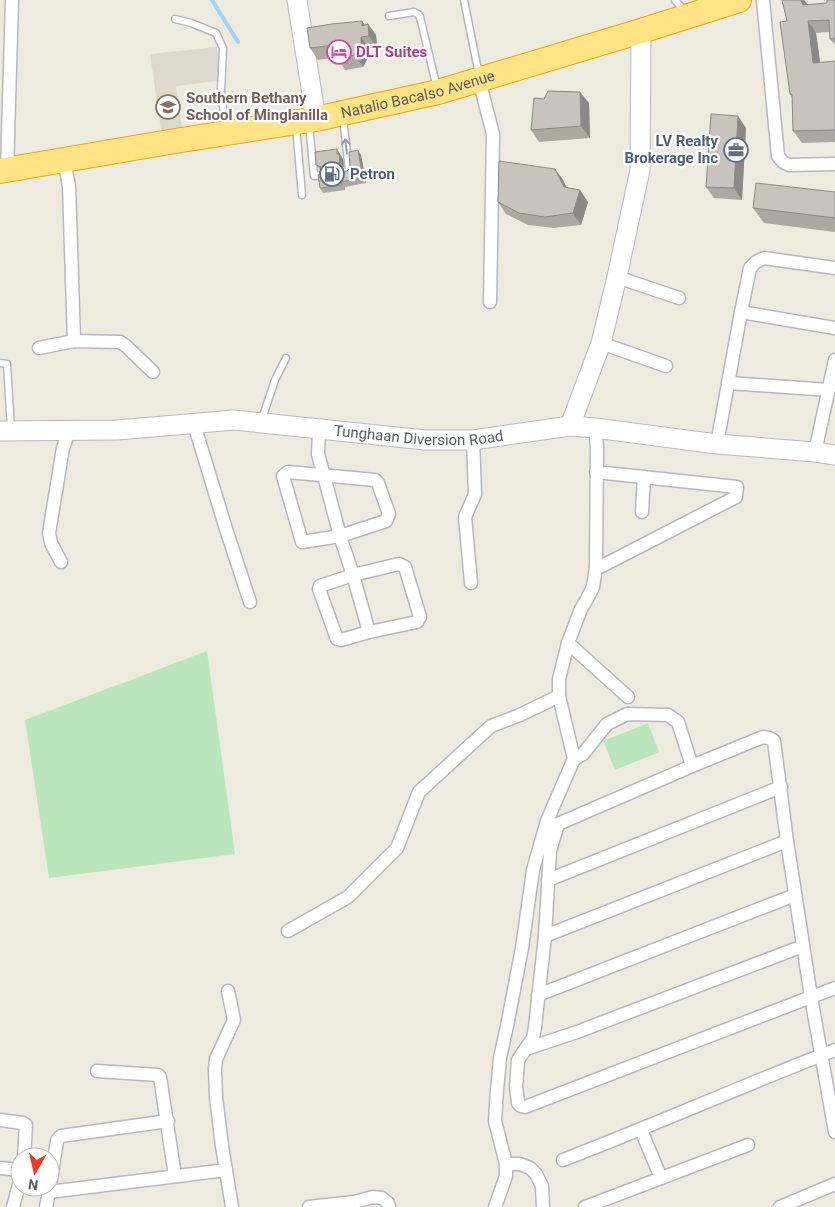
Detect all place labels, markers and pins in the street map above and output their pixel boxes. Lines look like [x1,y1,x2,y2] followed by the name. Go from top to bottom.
[326,39,352,65] hotel icon: DLT Suites
[356,43,428,61] place label: DLT Suites
[186,89,328,124] place label: Southern Bethany School of Minglanilla
[155,94,181,120] school or university icon: Southern Bethany School of Minglanilla
[624,132,718,167] place label: LV Realty Brokerage Inc
[723,137,749,163] office icon: LV Realty Brokerage Inc
[319,161,345,187] fuel station icon: Petron
[350,165,395,183] place label: Petron

